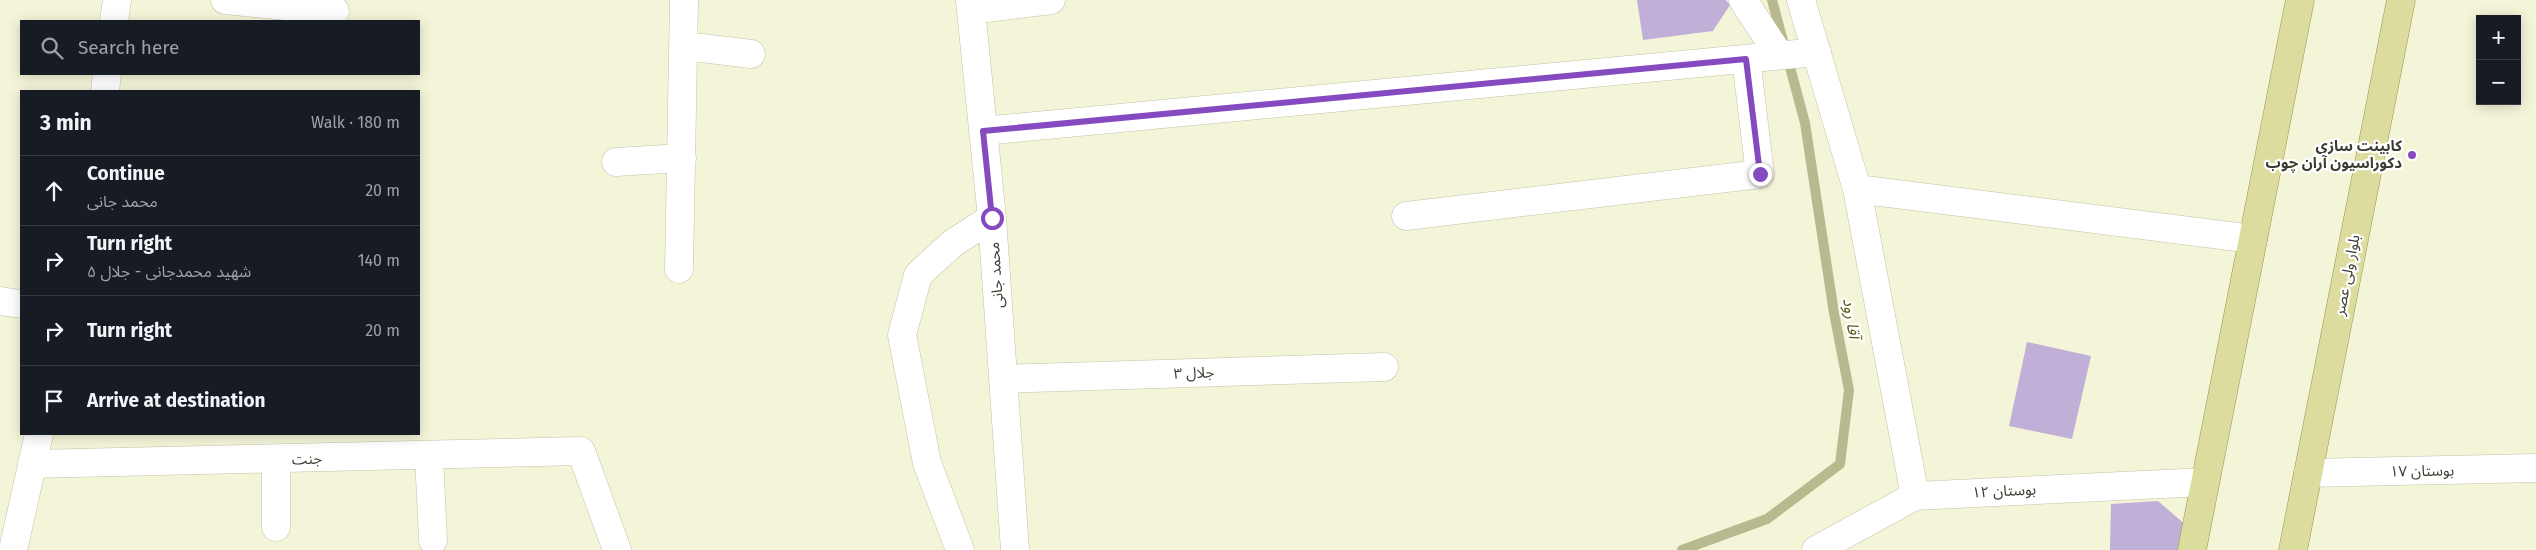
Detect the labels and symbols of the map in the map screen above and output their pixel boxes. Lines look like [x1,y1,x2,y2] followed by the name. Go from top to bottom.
[2266,137,2402,173] place label: کابینت سازی دکوراسیون آران چوب
[2406,149,2418,161] marker: کابینت سازی دکوراسیون آران چوب
[1749,163,1772,186] route end
[981,207,1004,230] route start
[2330,233,2364,318] street label: بلوار ولی عصر
[985,241,1007,309] street label: محمد جانی
[1839,297,1865,343] water label: آقا رود
[1173,363,1215,383] street label: جلال ۳
[291,449,323,469] street label: جنت
[2390,461,2454,481] street label: بوستان ۱۷
[1971,480,2037,502] street label: بوستان ۱۲

